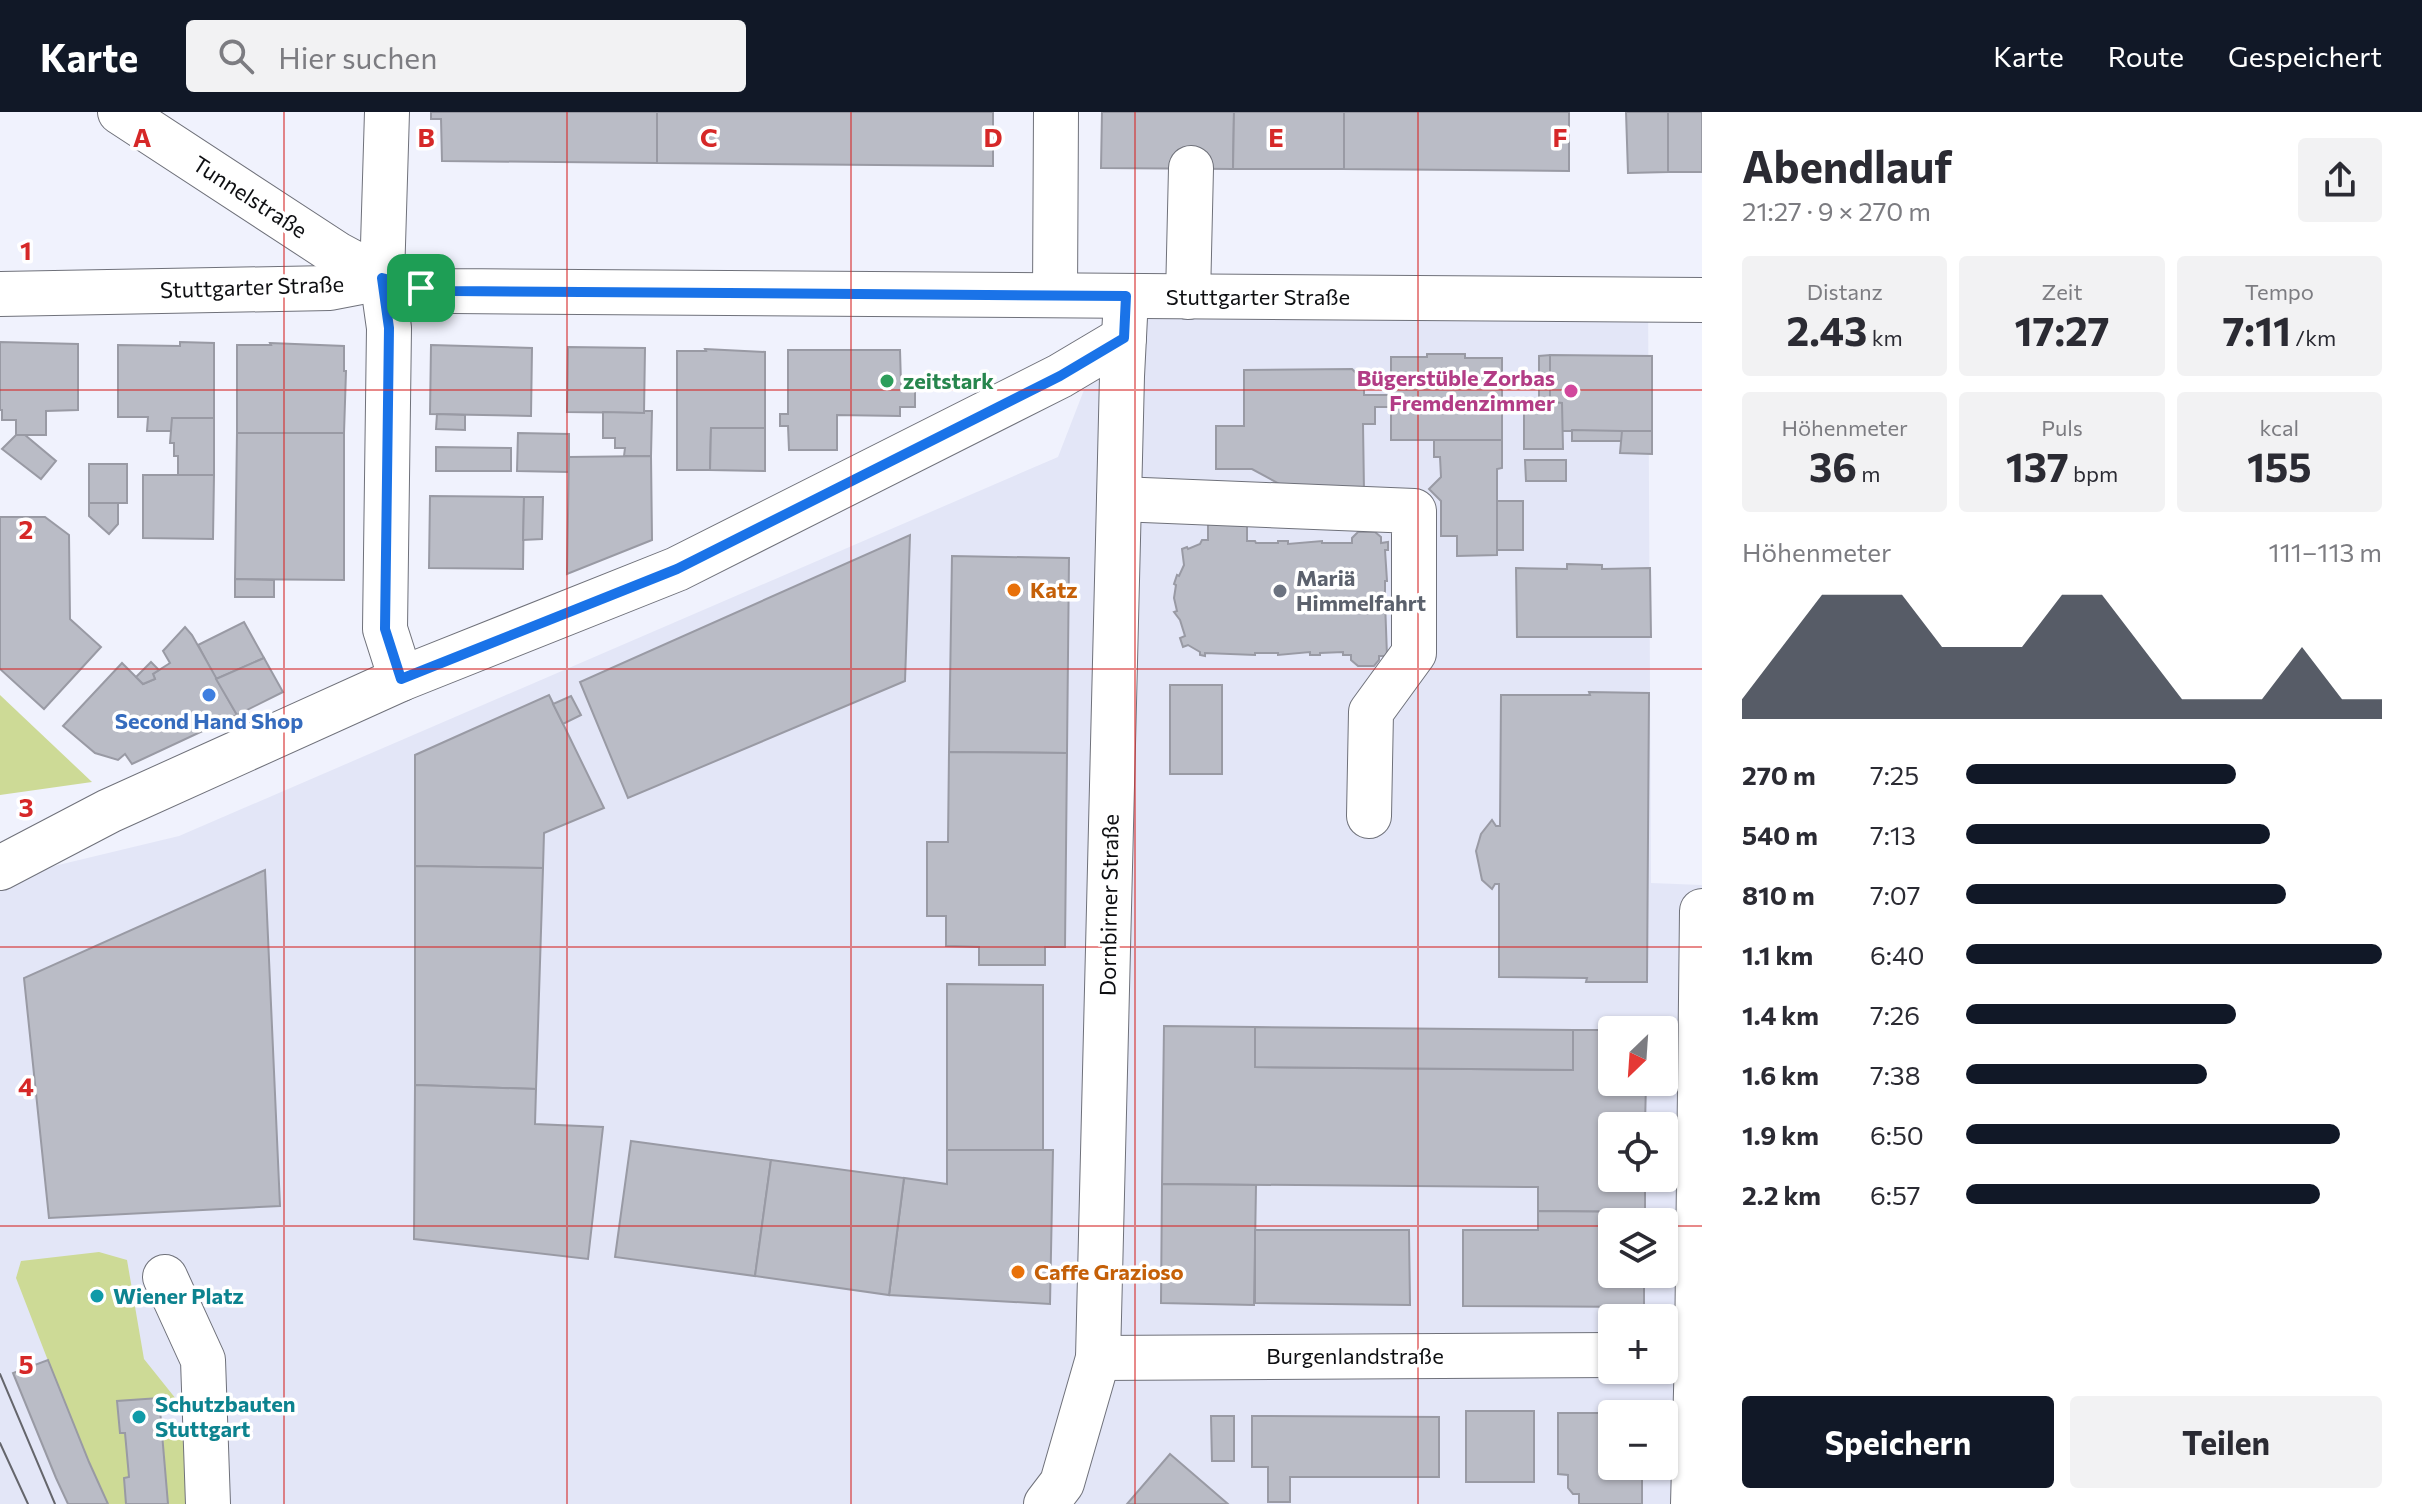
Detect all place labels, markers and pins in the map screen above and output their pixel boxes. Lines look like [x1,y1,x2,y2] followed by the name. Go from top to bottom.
[387,254,455,322] pin
[1357,364,1555,416] place label: Bügerstüble Zorbas Fremdenzimmer
[903,367,994,394] place label: zeitstark
[878,372,896,390] marker: zeitstark
[1562,382,1580,400] marker: Bügerstüble Zorbas Fremdenzimmer
[1296,564,1426,616] place label: Mariä Himmelfahrt
[1030,576,1078,603] place label: Katz
[1005,581,1023,599] marker: Katz
[1271,582,1289,600] marker: Mariä Himmelfahrt
[200,686,218,704] marker: Second Hand Shop
[115,707,303,734] place label: Second Hand Shop
[1034,1258,1184,1285] place label: Caffe Grazioso
[1009,1263,1027,1281] marker: Caffe Grazioso
[113,1282,244,1309] place label: Wiener Platz
[88,1287,106,1305] marker: Wiener Platz
[155,1390,295,1442] place label: Schutzbauten Stuttgart
[130,1408,148,1426] marker: Schutzbauten Stuttgart

